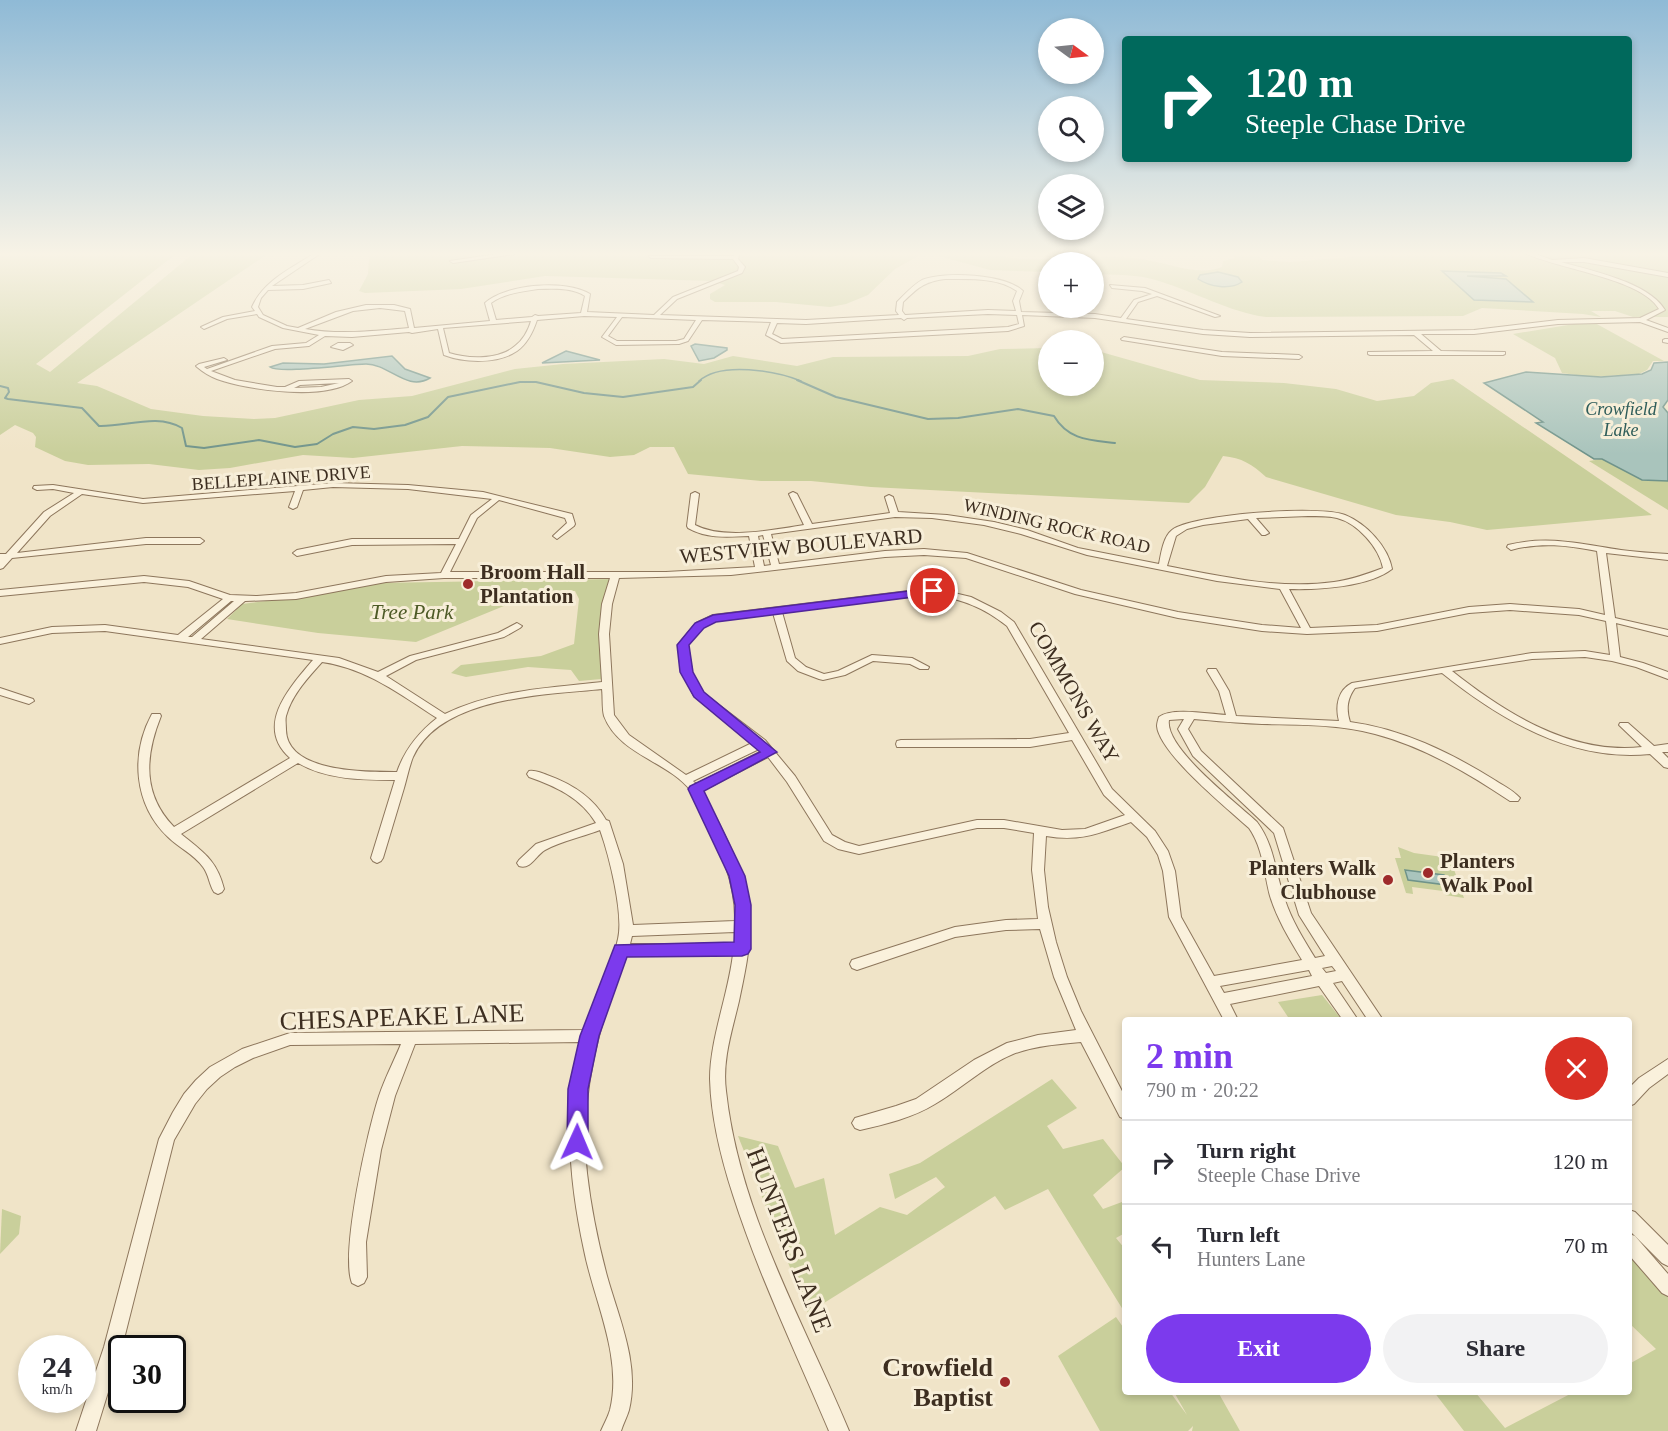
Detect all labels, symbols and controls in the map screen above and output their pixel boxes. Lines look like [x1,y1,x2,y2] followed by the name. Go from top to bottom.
[1038,18,1104,84] north arrow
[1038,18,1104,396] map controls
[1146,60,1224,138] icon: right
[1245,60,1354,106] text: 120 m
[1038,96,1104,162] button: search
[1245,109,1465,139] text: Steeple Chase Drive
[1038,174,1104,240] button: layers
[1038,252,1104,318] button: +
[1038,330,1104,396] button: −
[1585,399,1658,440] water label: Crowfield Lake
[191,462,371,494] street label: BELLEPLAINE DRIVE
[962,495,1152,557] street label: WINDING ROCK ROAD
[679,523,923,569] street label: WESTVIEW BOULEVARD
[480,560,585,608] place label: Broom Hall Plantation
[907,565,958,616] pin
[916,574,949,607] icon: arrive
[461,577,475,591] marker: Broom Hall Plantation
[371,600,454,624] park label: Tree Park
[1024,617,1124,767] street label: COMMONS WAY
[1440,849,1533,897] place label: Planters Walk Pool
[1249,856,1376,904] place label: Planters Walk Clubhouse
[1421,866,1435,880] marker: Planters Walk Pool
[1381,873,1395,887] marker: Planters Walk Clubhouse
[279,998,525,1036] street label: CHESAPEAKE LANE
[1146,1036,1233,1076] text: 2 min
[1545,1037,1608,1100] button: close
[1146,1079,1259,1101] text: 790 m · 20:22
[545,1110,609,1174] position arrow
[1197,1138,1296,1163] text: Turn right
[740,1143,838,1337] street label: HUNTERS LANE
[1146,1146,1179,1179] icon: right
[1552,1149,1608,1174] text: 120 m
[1197,1164,1360,1186] text: Steeple Chase Drive
[1197,1222,1280,1247] text: Turn left
[1146,1230,1179,1263] icon: left
[1563,1233,1608,1258] text: 70 m
[1197,1248,1305,1270] text: Hunters Lane
[1146,1314,1371,1383] button: Exit
[1383,1314,1608,1383] button: Share
[108,1335,186,1413] speed limit sign: 30
[42,1350,72,1383] text: 24
[882,1353,994,1412] place label: Crowfield Baptist
[998,1375,1012,1389] marker: Crowfield Baptist
[42,1381,72,1397] text: km/h

